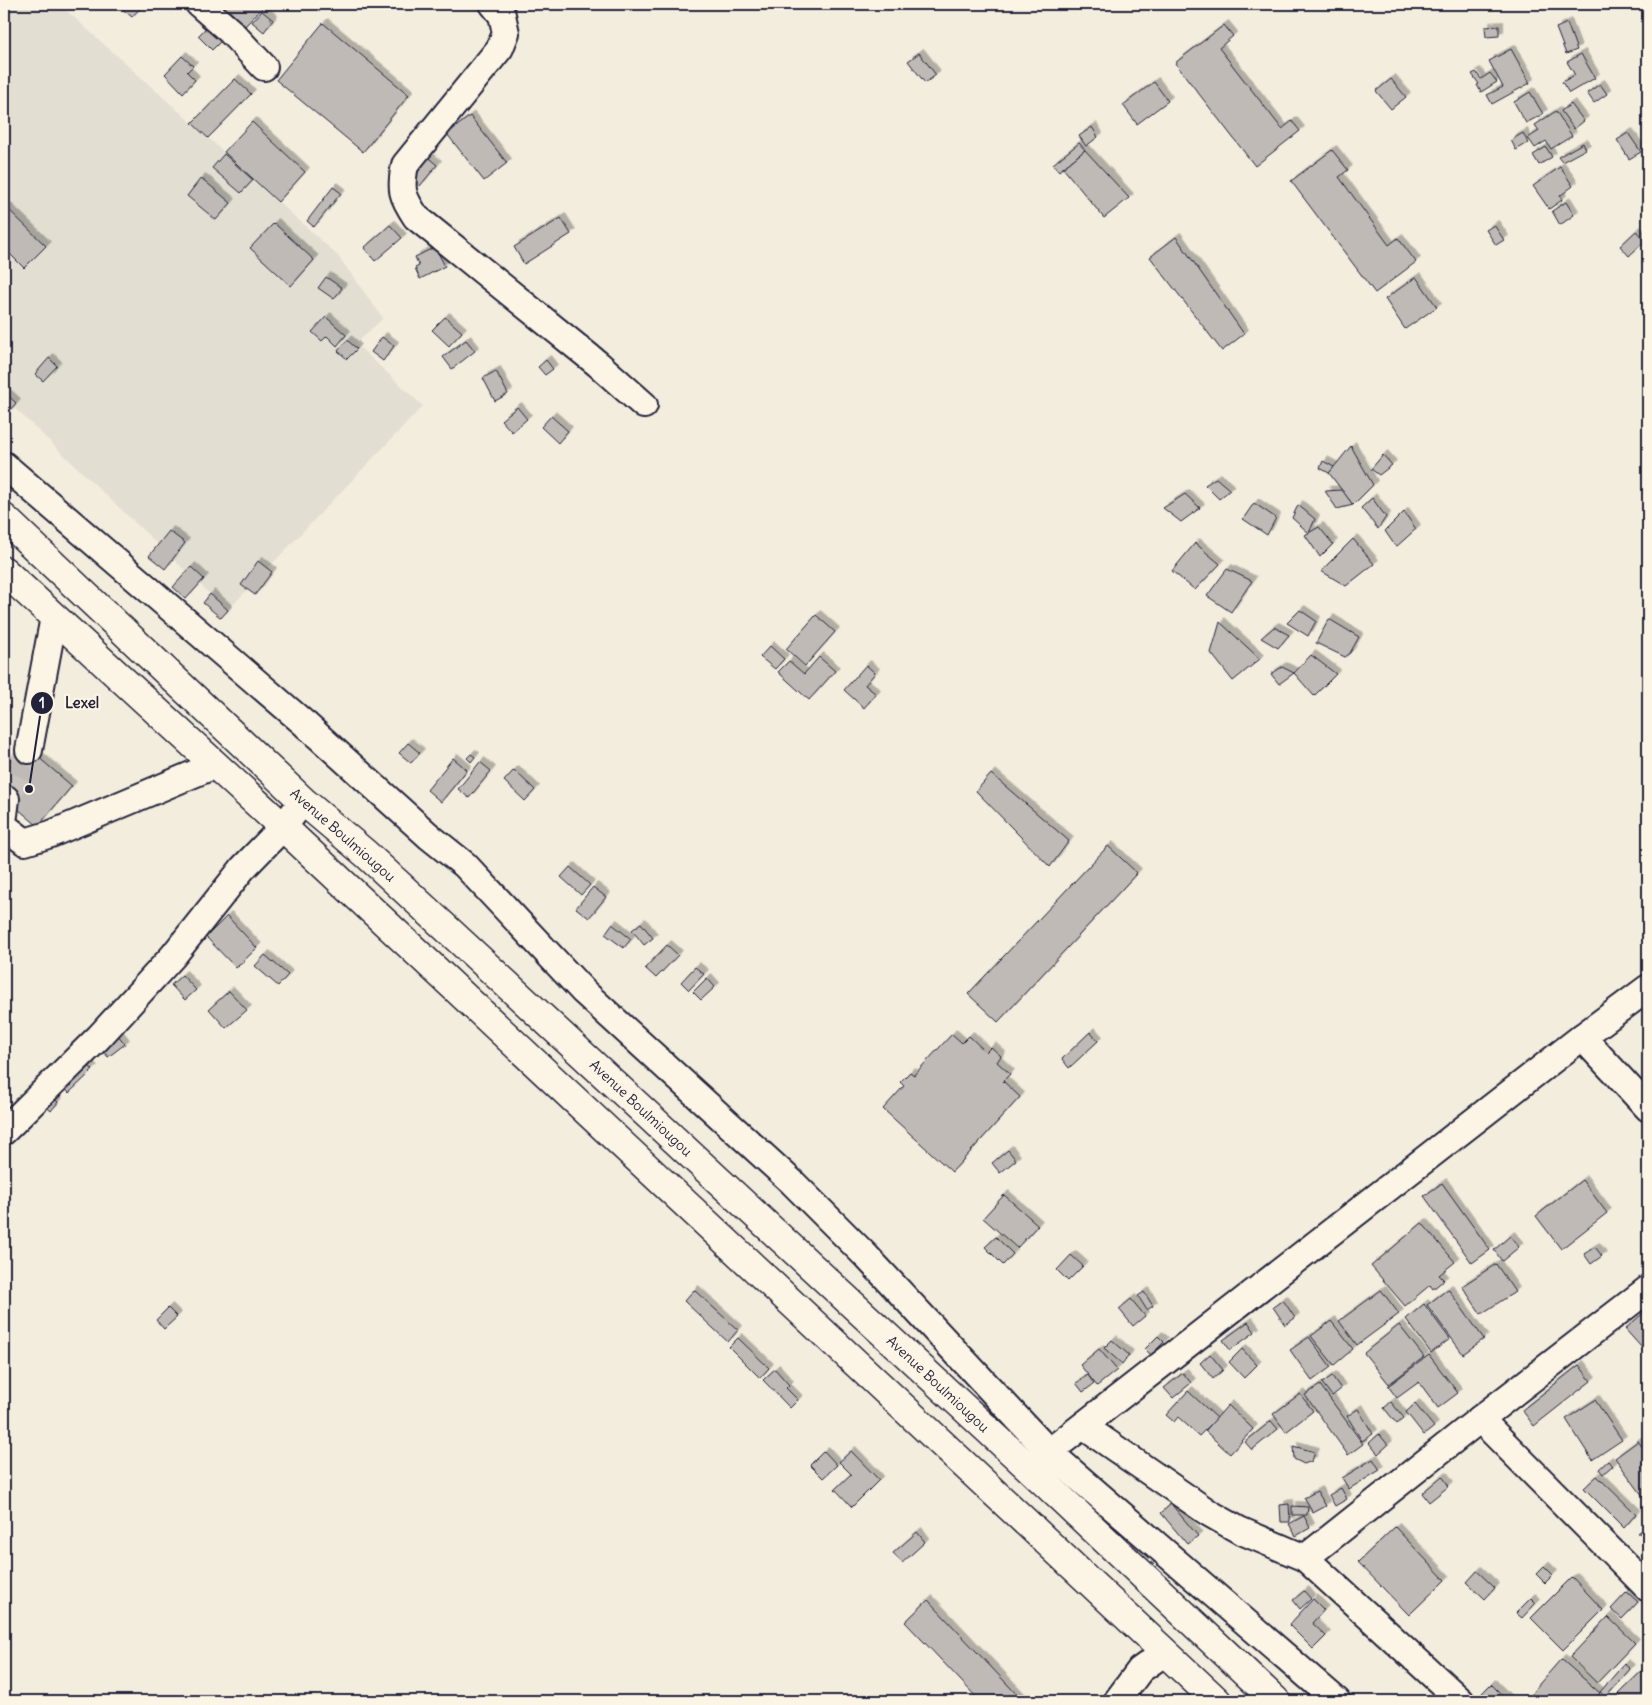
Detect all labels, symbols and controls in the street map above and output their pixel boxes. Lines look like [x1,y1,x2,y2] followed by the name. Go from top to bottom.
[30,688,109,718] callout: Lexel
[39,693,45,712] text: 1
[65,693,99,712] text: Lexel
[287,784,399,886] street label: Avenue Boulmiougou
[586,1056,696,1160] street label: Avenue Boulmiougou
[883,1332,993,1436] street label: Avenue Boulmiougou

